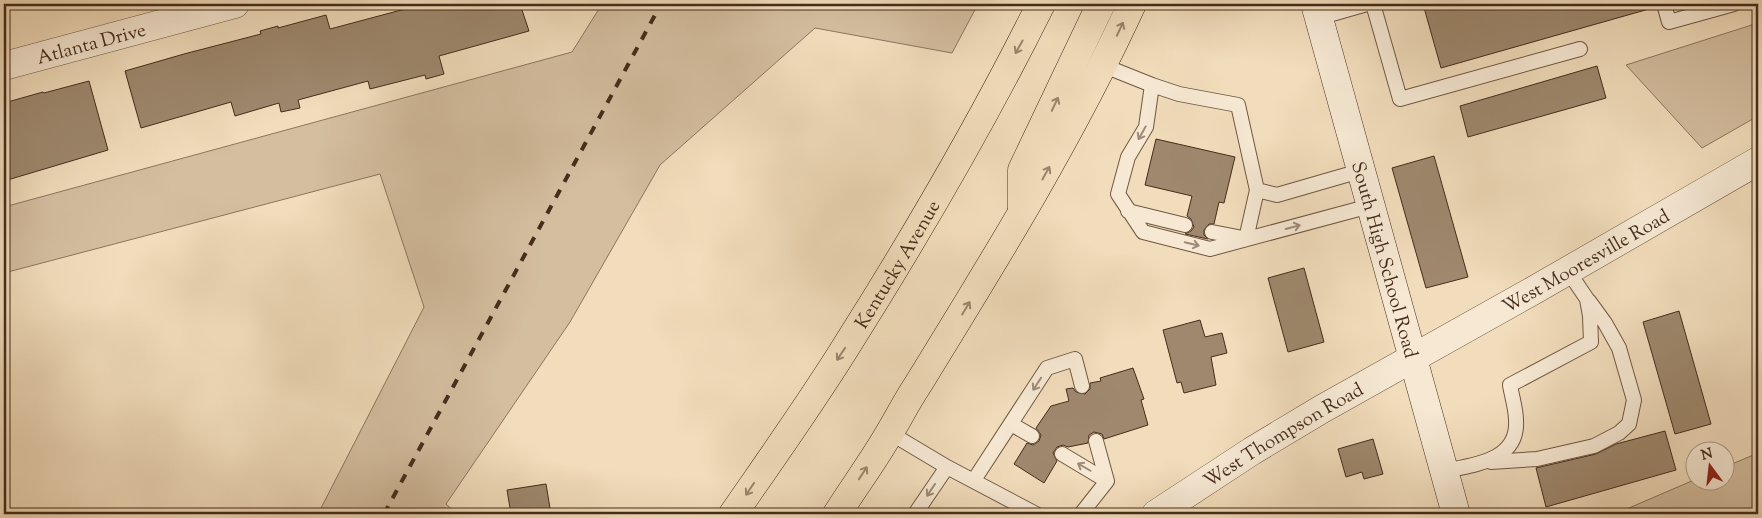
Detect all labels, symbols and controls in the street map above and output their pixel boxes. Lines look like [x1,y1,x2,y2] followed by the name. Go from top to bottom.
[34,17,149,73] street label: Atlanta Drive
[1116,22,1126,37] one-way arrow
[1013,39,1023,54] one-way arrow
[1050,97,1060,112] one-way arrow
[1137,125,1147,140] one-way arrow
[1343,159,1423,362] street label: South High School Road
[1041,166,1051,181] one-way arrow
[849,196,948,335] street label: Kentucky Avenue
[1498,204,1676,321] street label: West Mooresville Road
[1284,221,1300,231] one-way arrow
[1183,240,1199,249] one-way arrow
[961,301,971,315] one-way arrow
[836,347,846,361] one-way arrow
[1031,377,1041,391] one-way arrow
[1199,377,1369,495] street label: West Thompson Road
[1684,440,1734,490] north arrow
[1699,444,1715,466] text: N
[1078,462,1092,472] one-way arrow
[858,467,868,481] one-way arrow
[745,482,755,496] one-way arrow
[926,483,936,497] one-way arrow

